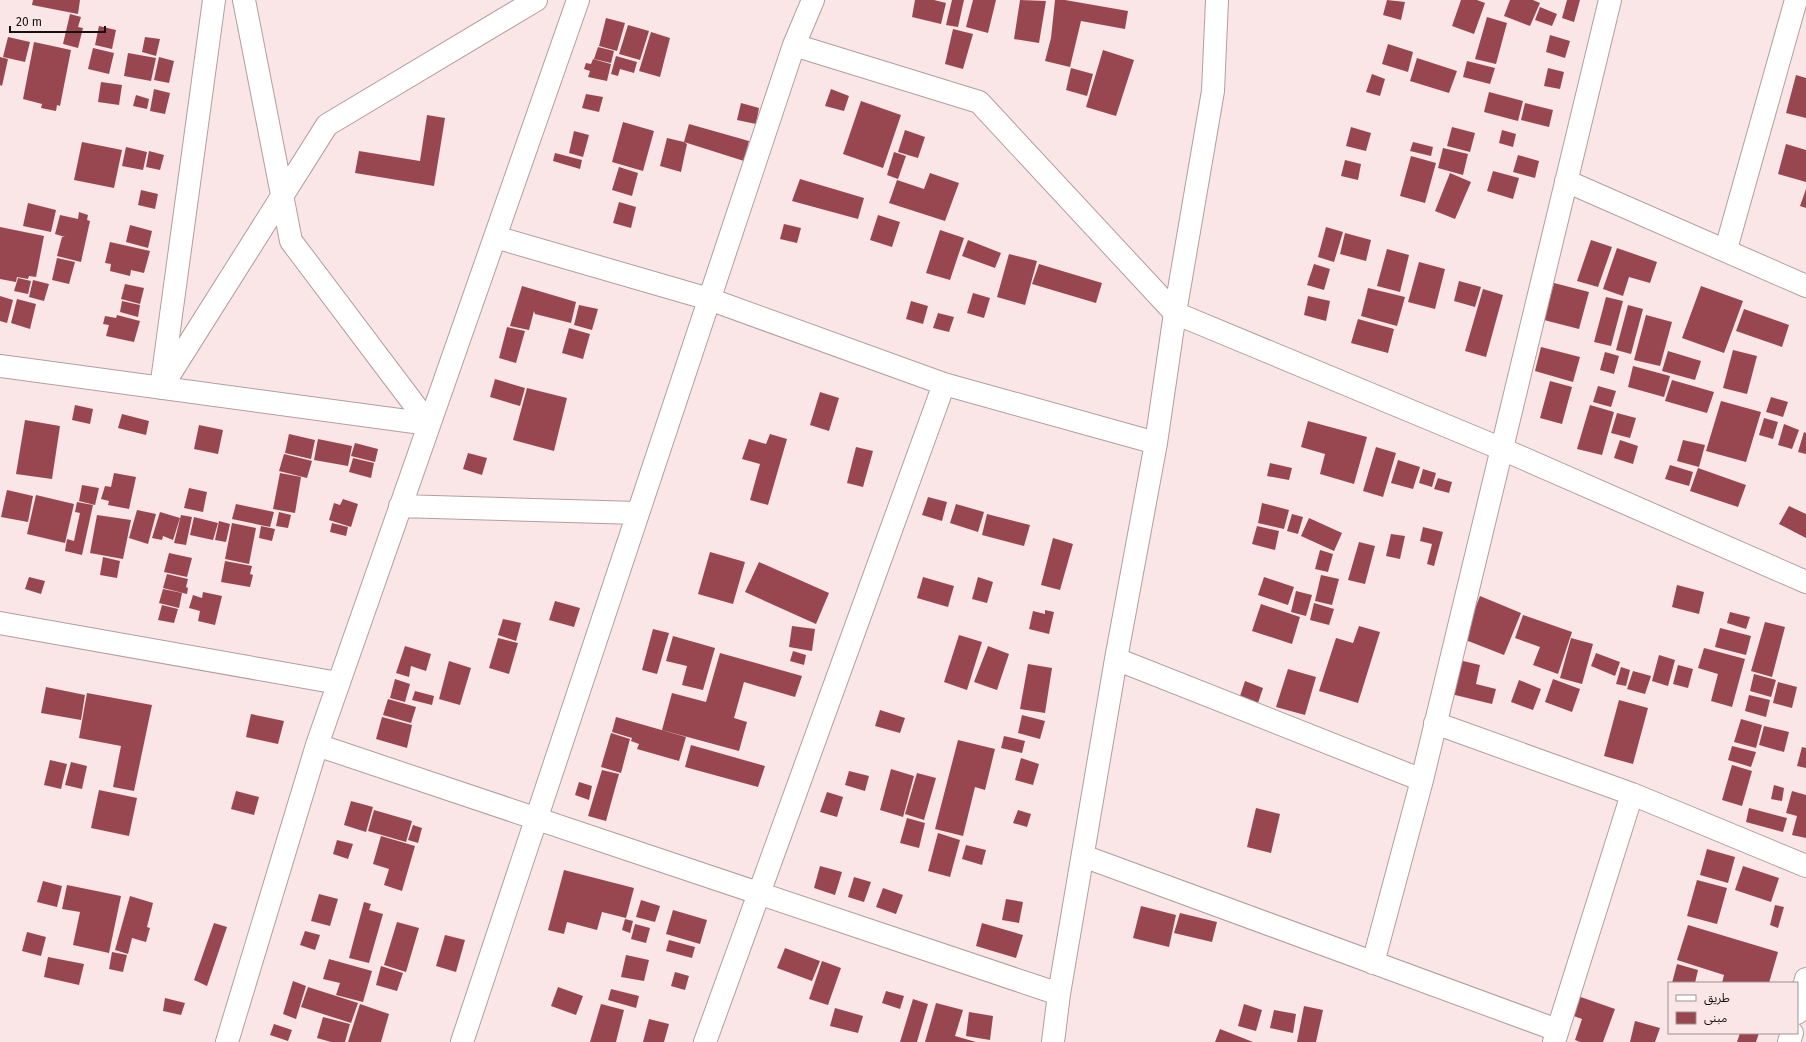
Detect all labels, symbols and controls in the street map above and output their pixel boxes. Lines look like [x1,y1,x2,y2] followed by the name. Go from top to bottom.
[10,8,105,34] scale bar
[16,15,42,29] text: 20 m
[1668,982,1798,1034] legend
[1704,991,1730,1006] text: طريق
[1704,1011,1727,1025] text: مبنى

